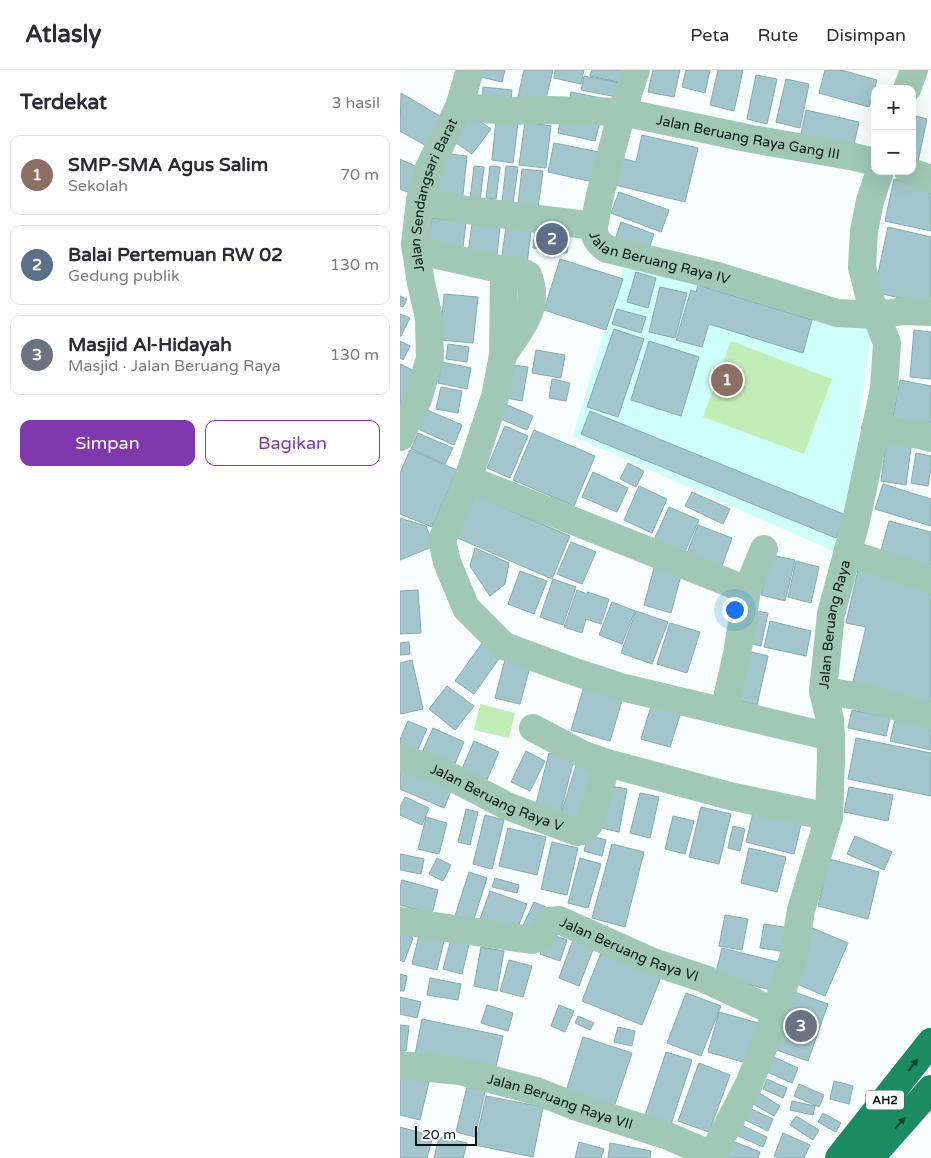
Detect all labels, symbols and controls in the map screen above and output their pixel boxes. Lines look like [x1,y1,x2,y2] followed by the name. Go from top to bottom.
[25,20,101,49] text: Atlasly
[690,24,729,46] text: Peta
[757,24,798,46] text: Rute
[826,24,906,46] text: Disimpan
[871,85,916,175] map controls
[871,85,916,130] button: +
[20,90,107,115] text: Terdekat
[331,93,380,113] text: 3 hasil
[655,111,841,163] street label: Jalan Beruang Raya Gang III
[407,115,461,273] street label: Jalan Sendangsari Barat
[871,130,916,175] button: −
[68,154,268,176] text: SMP-SMA Agus Salim
[32,165,42,185] text: 1
[340,165,379,185] text: 70 m
[68,176,128,196] text: Sekolah
[536,220,568,258] pin: 2
[585,230,732,288] street label: Jalan Beruang Raya IV
[68,244,283,266] text: Balai Pertemuan RW 02
[32,255,42,275] text: 2
[330,255,379,275] text: 130 m
[68,266,180,286] text: Gedung publik
[68,334,232,356] text: Masjid Al-Hidayah
[32,345,42,365] text: 3
[330,345,379,365] text: 130 m
[68,356,281,376] text: Masjid · Jalan Beruang Raya
[711,361,743,399] pin: 1
[20,420,195,466] button: Simpan
[205,420,380,466] button: Bagikan
[815,558,854,690] street label: Jalan Beruang Raya
[722,597,748,623] your location
[428,760,566,835] street label: Jalan Beruang Raya V
[557,913,701,985] street label: Jalan Beruang Raya VI
[785,1007,817,1045] pin: 3
[907,1059,918,1072] one-way arrow
[485,1070,635,1133] street label: Jalan Beruang Raya VII
[866,1090,904,1110] road number: AH2
[895,1117,906,1130] one-way arrow
[415,1123,478,1146] scale bar
[422,1126,456,1143] text: 20 m

